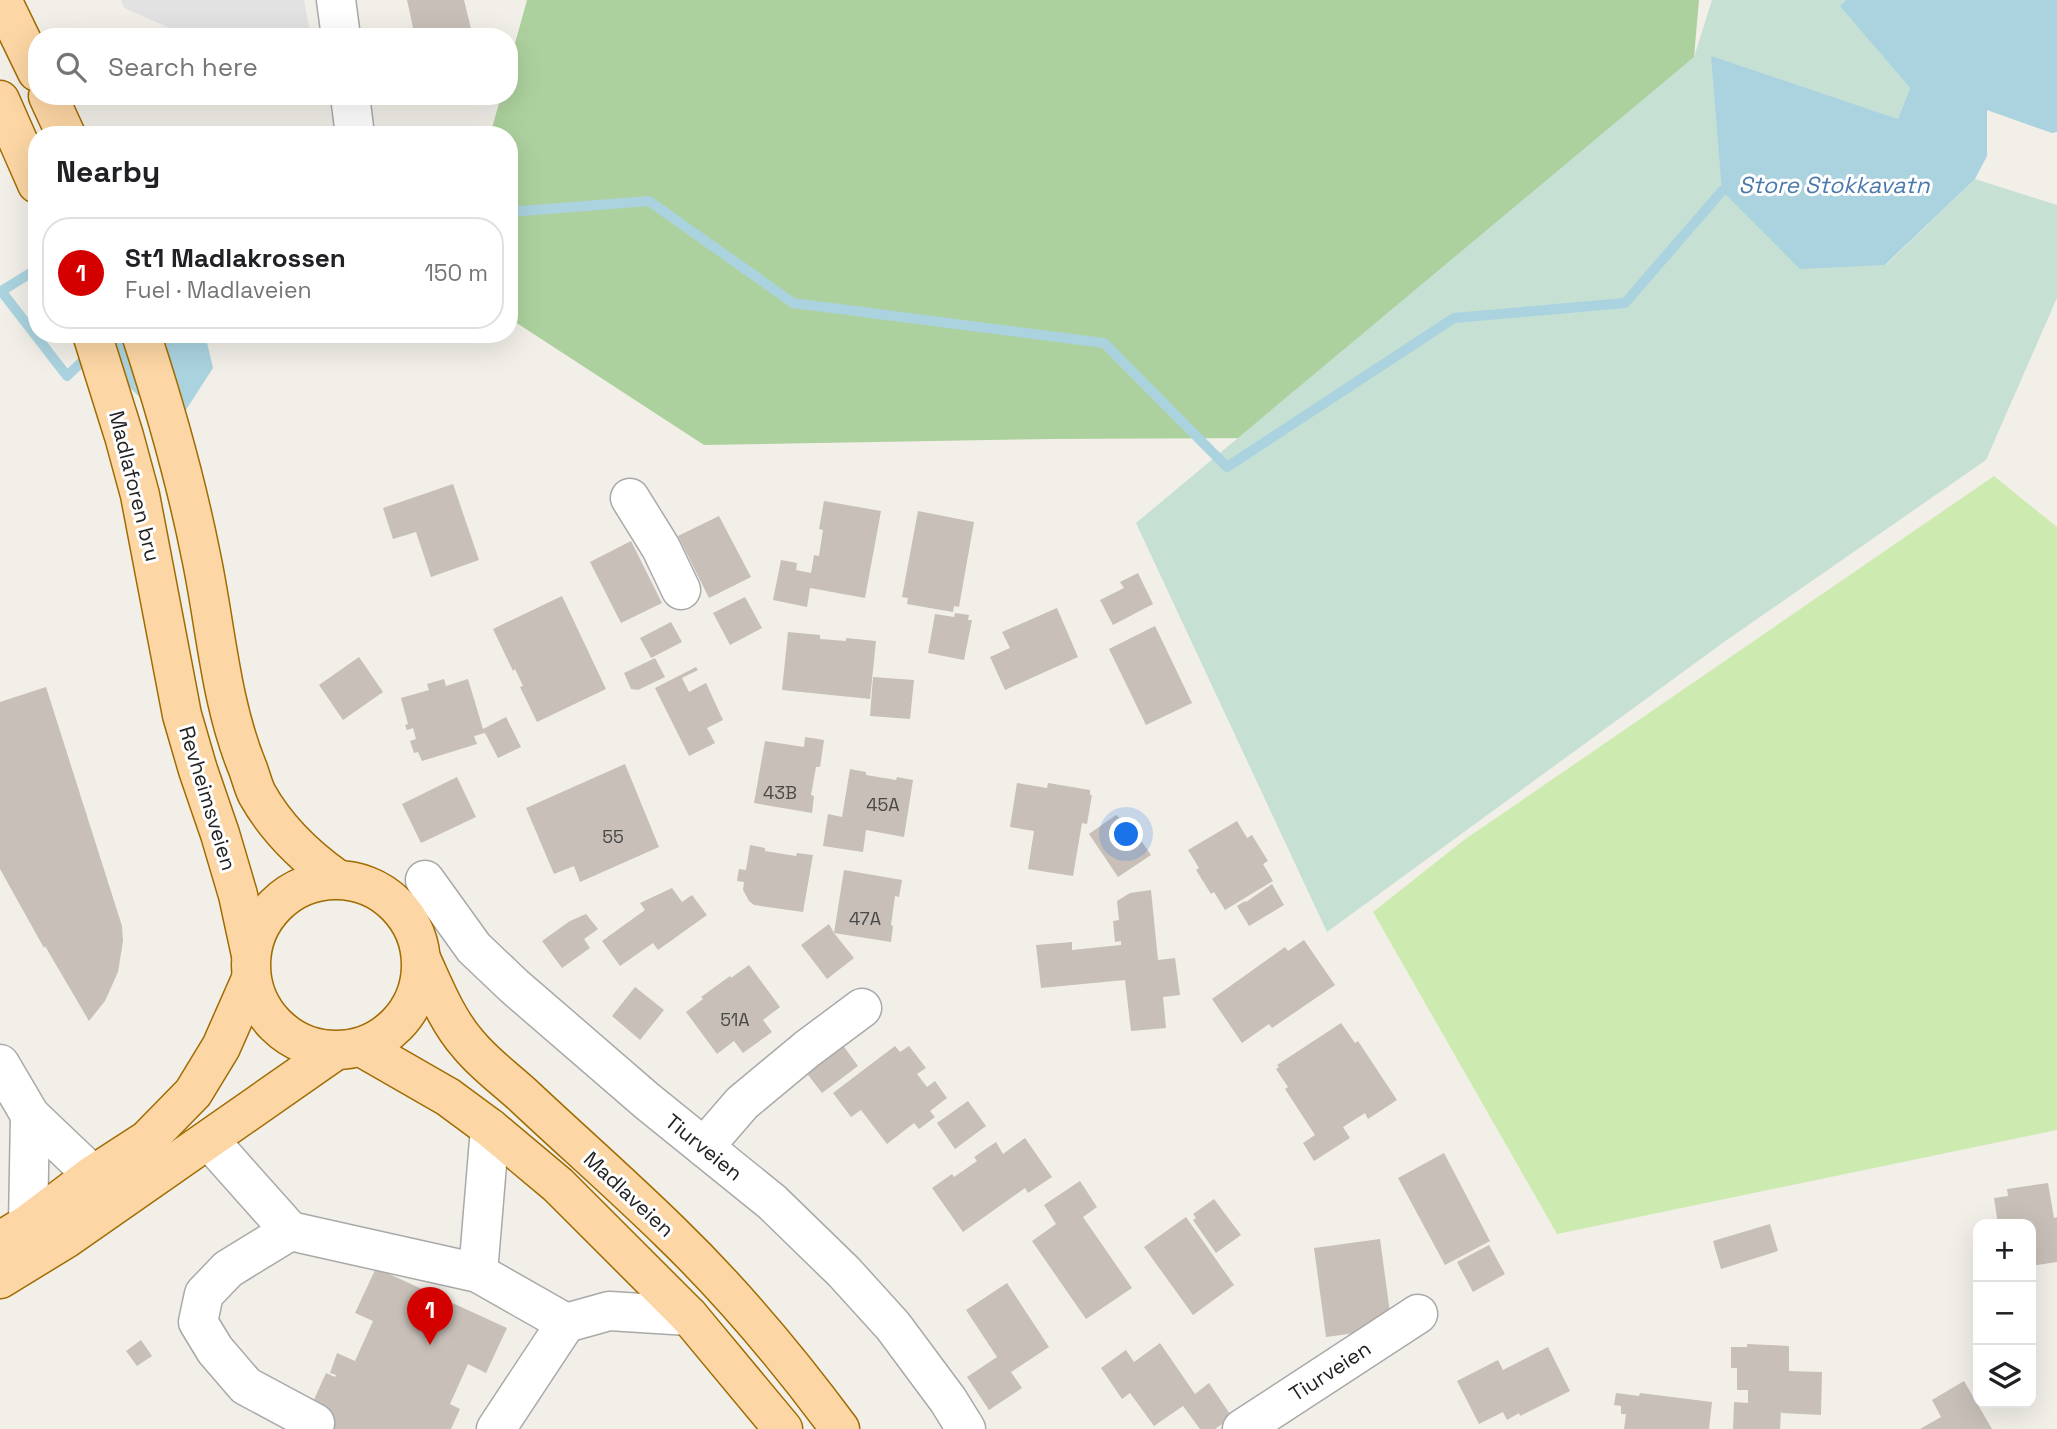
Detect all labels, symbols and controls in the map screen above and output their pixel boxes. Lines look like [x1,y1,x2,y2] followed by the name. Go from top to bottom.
[28,28,518,105] search box
[52,48,90,86] icon: search
[108,50,258,84] text: Search here
[56,152,160,191] text: Nearby
[1738,170,1930,200] water label: Store Stokkavatn
[125,241,346,275] text: St1 Madlakrossen
[76,258,86,288] text: 1
[424,258,488,288] text: 150 m
[125,275,312,305] text: Fuel · Madlaveien
[103,408,167,564] street label: Madlaforen bru
[173,723,243,873] street label: Revheimsveien
[763,781,797,804] house number: 43B
[866,793,900,816] house number: 45A
[1109,817,1143,851] your location
[602,825,624,848] house number: 55
[849,907,881,930] house number: 47A
[720,1008,750,1031] house number: 51A
[660,1108,748,1186] street label: Tiurveien
[578,1145,680,1243] street label: Madlaveien
[1973,1219,2036,1408] map controls
[1973,1219,2036,1282] button: +
[1973,1282,2036,1345] button: −
[407,1287,453,1345] pin: 1
[1284,1335,1376,1407] street label: Tiurveien
[1973,1345,2036,1408] button: layers

